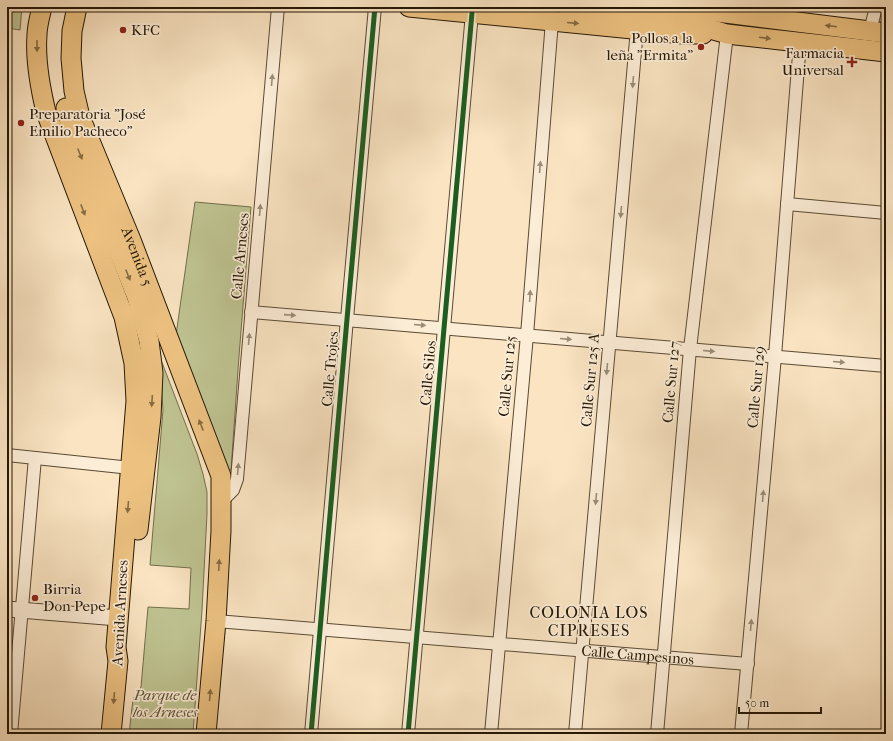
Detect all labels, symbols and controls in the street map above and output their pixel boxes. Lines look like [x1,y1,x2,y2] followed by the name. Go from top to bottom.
[567,20,579,27] one-way arrow
[131,21,160,39] place label: KFC
[825,23,837,30] one-way arrow
[118,25,128,35] marker: KFC
[606,29,694,64] place label: Pollos a la leña "Ermita"
[759,35,771,41] one-way arrow
[34,40,40,53] one-way arrow
[696,42,706,52] marker: Pollos a la leña "Ermita"
[782,44,845,79] place label: Farmacia Universal
[847,57,857,67] marker: Farmacia Universal
[268,74,275,86] one-way arrow
[629,76,636,88] one-way arrow
[29,105,146,140] place label: Preparatoria "José Emilio Pacheco"
[16,118,26,128] marker: Preparatoria "José Emilio Pacheco"
[78,149,84,161] one-way arrow
[537,161,544,173] one-way arrow
[80,204,86,216] one-way arrow
[257,204,264,216] one-way arrow
[618,206,624,218] one-way arrow
[227,212,253,300] street label: Calle Arneses
[117,223,157,288] street label: Avenida 5
[126,269,132,281] one-way arrow
[527,290,534,302] one-way arrow
[284,311,296,318] one-way arrow
[414,322,426,329] one-way arrow
[318,330,342,407] street label: Calle Trojes
[577,332,603,428] street label: Calle Sur 125 A
[246,333,252,345] one-way arrow
[494,335,520,417] street label: Calle Sur 125
[560,335,572,342] one-way arrow
[416,339,440,406] street label: Calle Silos
[658,340,684,424] street label: Calle Sur 127
[743,345,769,429] street label: Calle Sur 129
[703,348,715,354] one-way arrow
[833,359,845,365] one-way arrow
[604,363,610,375] one-way arrow
[148,395,155,407] one-way arrow
[198,418,204,430] one-way arrow
[234,463,241,475] one-way arrow
[759,490,766,502] one-way arrow
[592,493,599,505] one-way arrow
[124,501,131,513] one-way arrow
[108,559,132,667] street label: Avenida Arneses
[216,559,222,572] one-way arrow
[43,580,106,615] place label: Birria Don Pepe
[30,593,40,603] marker: Birria Don Pepe
[529,603,649,640] district label: COLONIA LOS CIPRESES
[748,619,755,631] one-way arrow
[581,642,695,669] street label: Calle Campesinos
[132,686,198,721] park label: Parque de los Arneses
[206,689,213,701] one-way arrow
[739,689,821,715] scale bar
[111,692,118,704] one-way arrow
[745,696,769,710] text: 50 m

